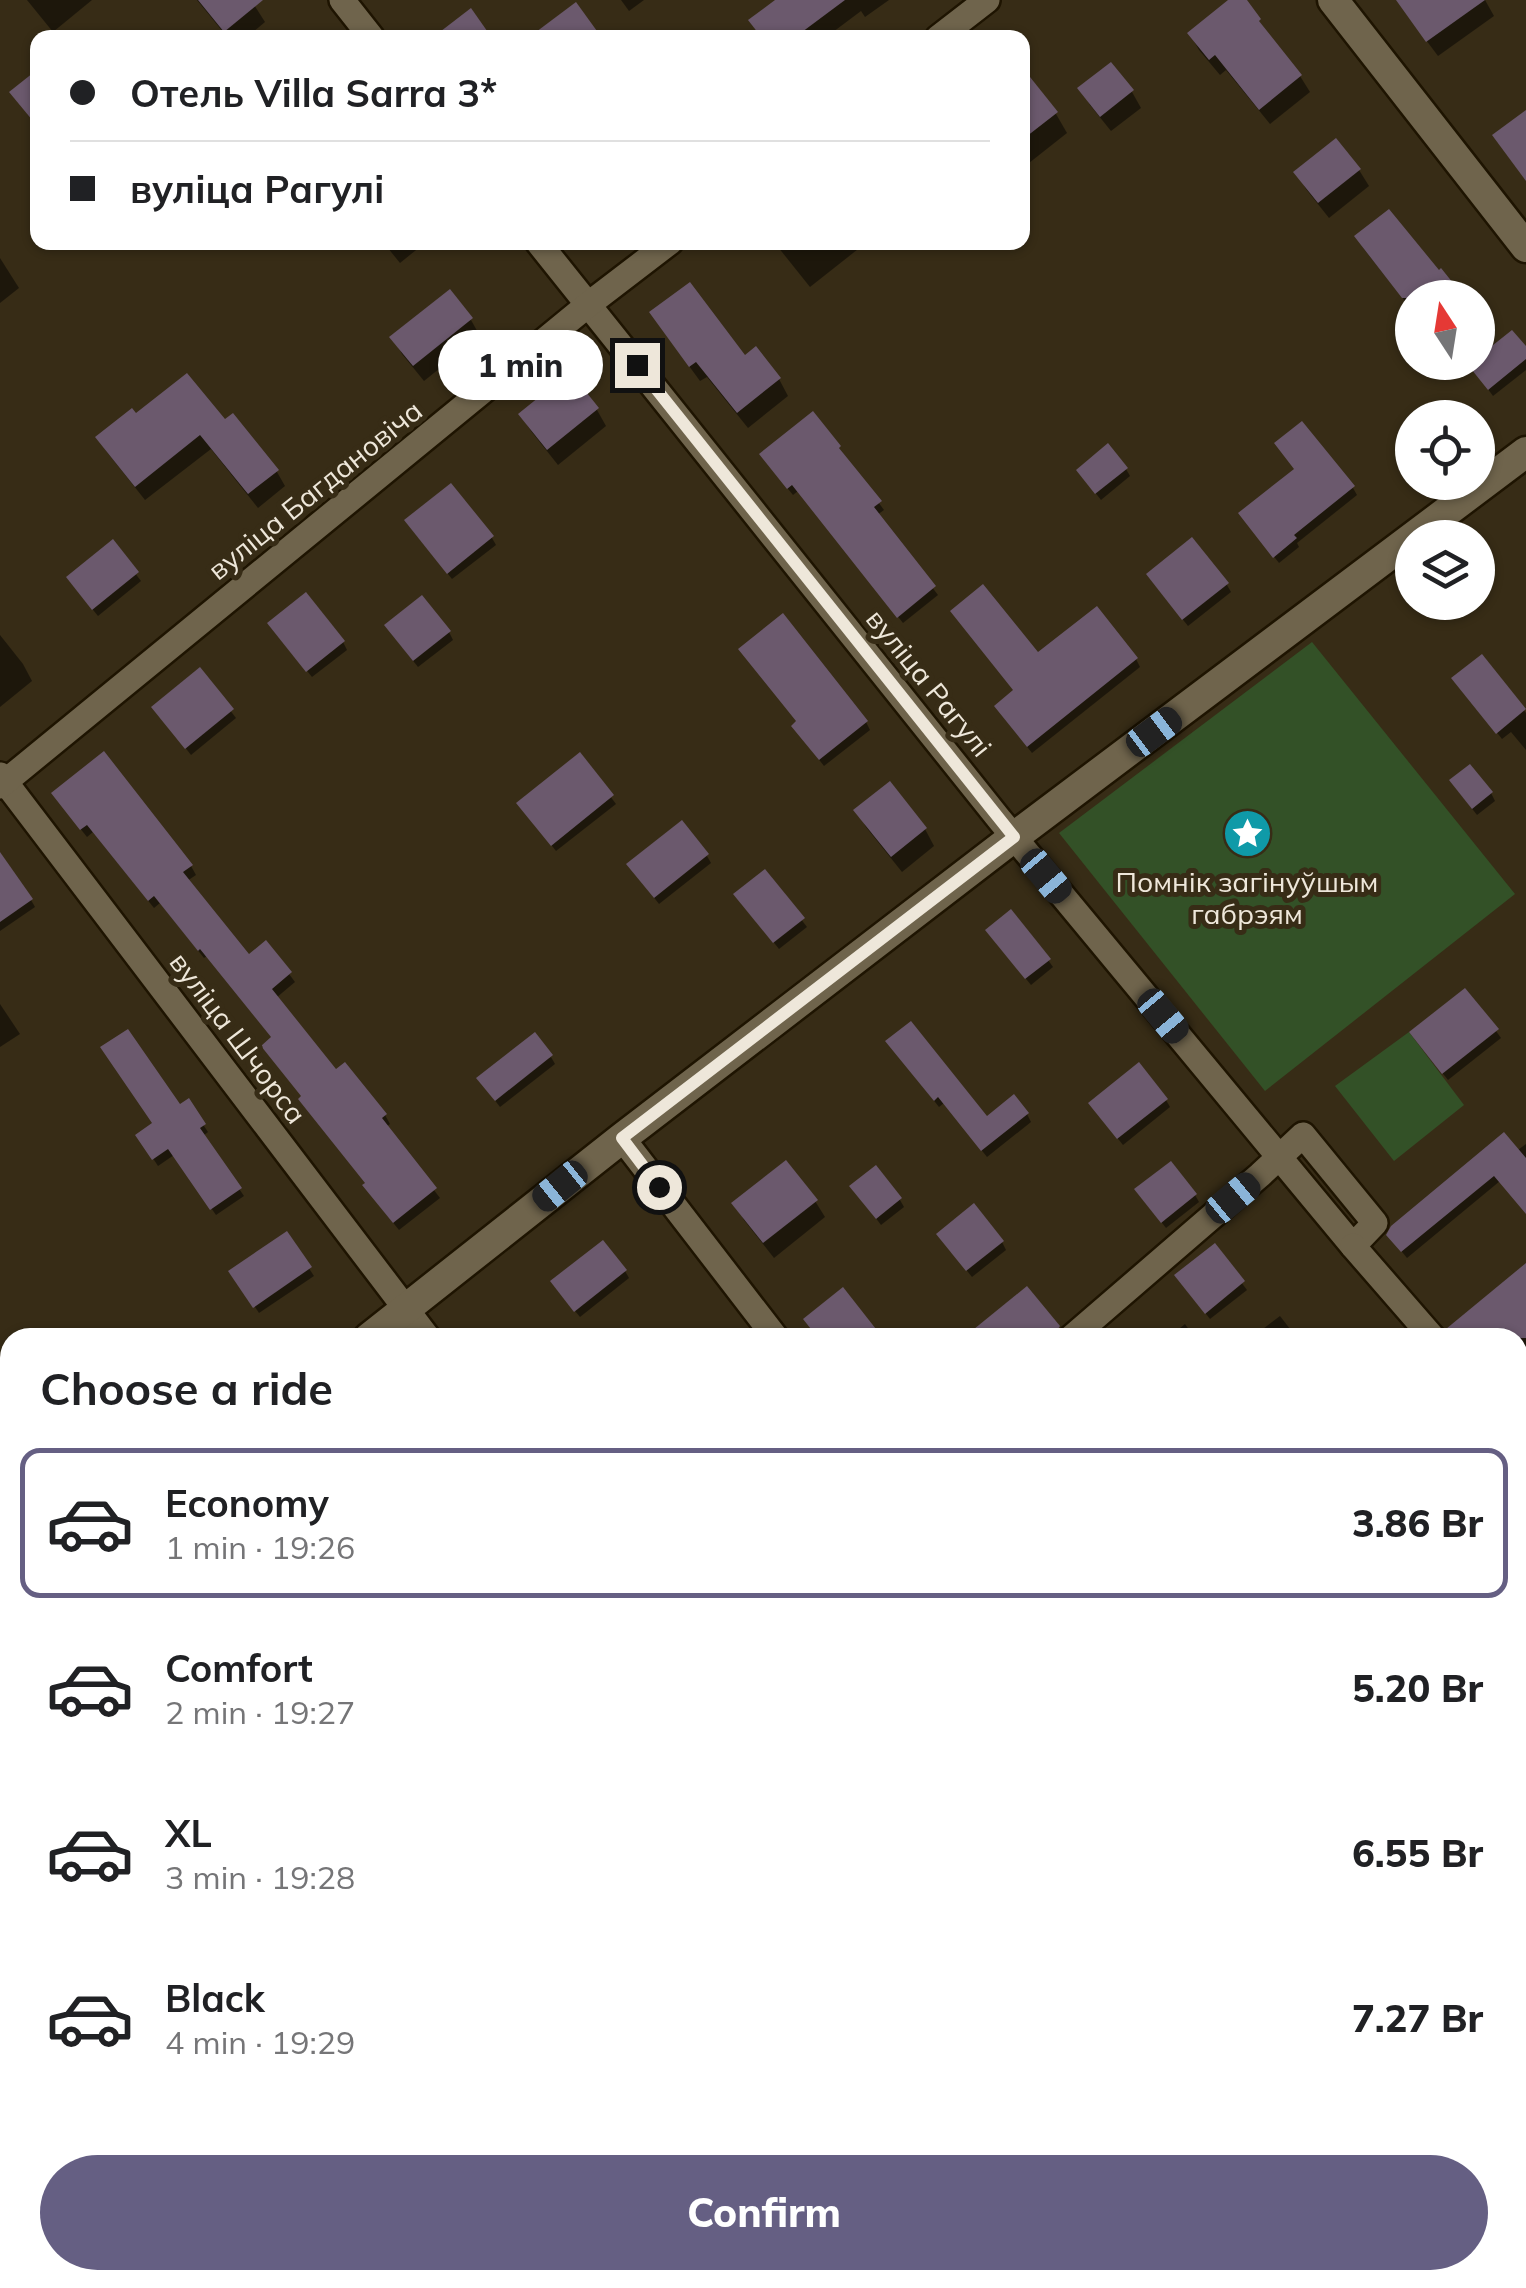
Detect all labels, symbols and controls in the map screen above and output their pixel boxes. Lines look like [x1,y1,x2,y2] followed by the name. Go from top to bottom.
[130,69,497,117] text: Отель Villa Sarra 3*
[130,165,385,213] text: вуліца Рагулі
[1395,280,1495,380] north arrow
[1395,280,1495,620] map controls
[437,330,602,400] callout: 1 min
[615,343,660,388] route end
[478,345,563,385] text: 1 min
[200,392,429,587] street label: вуліца Багдановіча
[1395,400,1495,500] button: locate
[1395,520,1495,620] button: layers
[859,602,1000,764] street label: вуліца Рагулі
[1121,702,1187,762] car
[1221,808,1273,860] place icon: Помнік загінуўшым габрэям
[1015,843,1077,909] car
[1116,864,1378,931] place label: Помнік загінуўшым габрэям
[163,945,314,1130] street label: вуліца Шчорса
[1132,983,1194,1049] car
[527,1155,593,1217] car
[637,1165,682,1210] route start
[1200,1167,1266,1229] car
[40,1360,333,1416] text: Choose a ride
[45,1478,135,1568] icon: car
[165,1479,329,1527] text: Economy
[1352,1499,1483,1547] text: 3.86 Br
[165,1527,355,1567] text: 1 min · 19:26
[45,1643,135,1733] icon: car
[165,1644,313,1692] text: Comfort
[1352,1664,1483,1712] text: 5.20 Br
[165,1692,355,1732] text: 2 min · 19:27
[45,1808,135,1898] icon: car
[165,1809,212,1857] text: XL
[1352,1829,1483,1877] text: 6.55 Br
[165,1857,355,1897] text: 3 min · 19:28
[45,1973,135,2063] icon: car
[165,1974,265,2022] text: Black
[1352,1994,1483,2042] text: 7.27 Br
[165,2022,355,2062] text: 4 min · 19:29
[40,2155,1488,2270] button: Confirm

